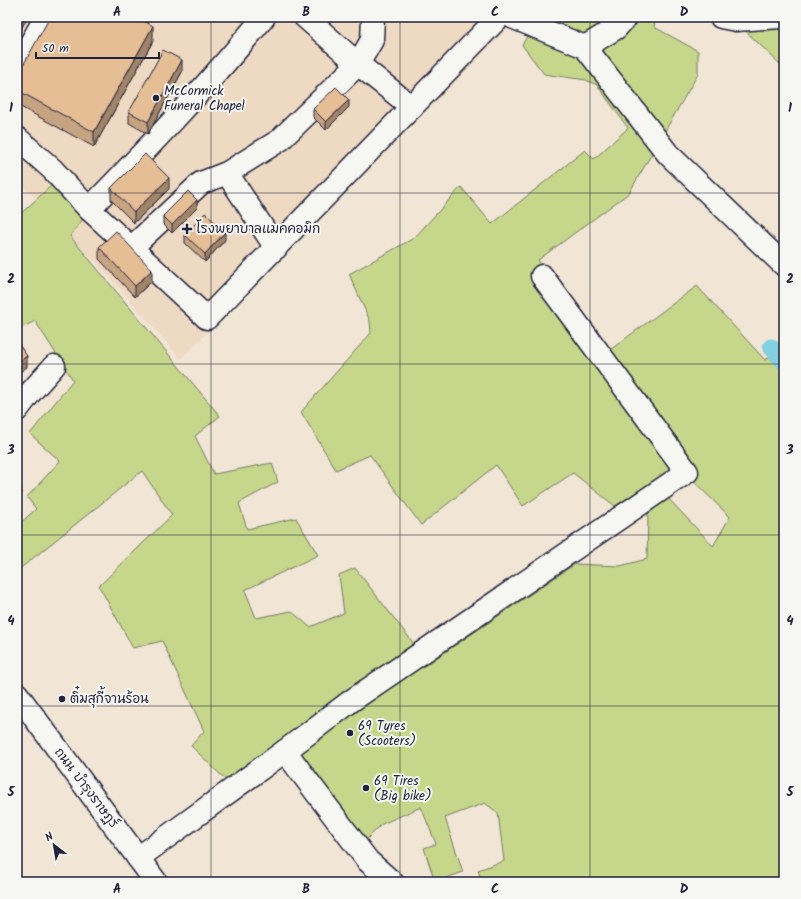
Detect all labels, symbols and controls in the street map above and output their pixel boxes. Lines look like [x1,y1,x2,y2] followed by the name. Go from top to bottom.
[113,2,121,23] text: A
[302,2,310,23] text: B
[491,2,499,23] text: C
[680,2,689,23] text: D
[36,34,159,60] scale bar
[42,39,69,58] text: 50 m
[164,81,245,117] place label: McCormick Funeral Chapel
[151,93,161,103] marker: McCormick Funeral Chapel
[9,98,13,119] text: 1
[788,98,792,119] text: 1
[196,219,320,240] place label: โรงพยาบาลแมคคอมิก
[181,223,193,235] marker: โรงพยาบาลแมคคอมิก
[7,269,15,290] text: 2
[786,269,794,290] text: 2
[6,440,15,461] text: 3
[785,440,794,461] text: 3
[7,611,15,632] text: 4
[786,611,794,632] text: 4
[70,685,149,710] place label: ติ๋มสุกี้จานร้อน
[57,694,67,704] marker: ติ๋มสุกี้จานร้อน
[358,716,416,752] place label: 69 Tyres (Scooters)
[345,728,355,738] marker: 69 Tyres (Scooters)
[49,743,124,833] street label: ถนน บำรุงราษฏร์
[374,771,432,807] place label: 69 Tires (Big bike)
[7,782,16,803] text: 5
[786,782,795,803] text: 5
[361,783,371,793] marker: 69 Tires (Big bike)
[34,825,74,865] north arrow
[42,828,57,847] text: N
[113,879,121,899] text: A
[302,879,310,899] text: B
[491,879,499,899] text: C
[680,879,689,899] text: D

